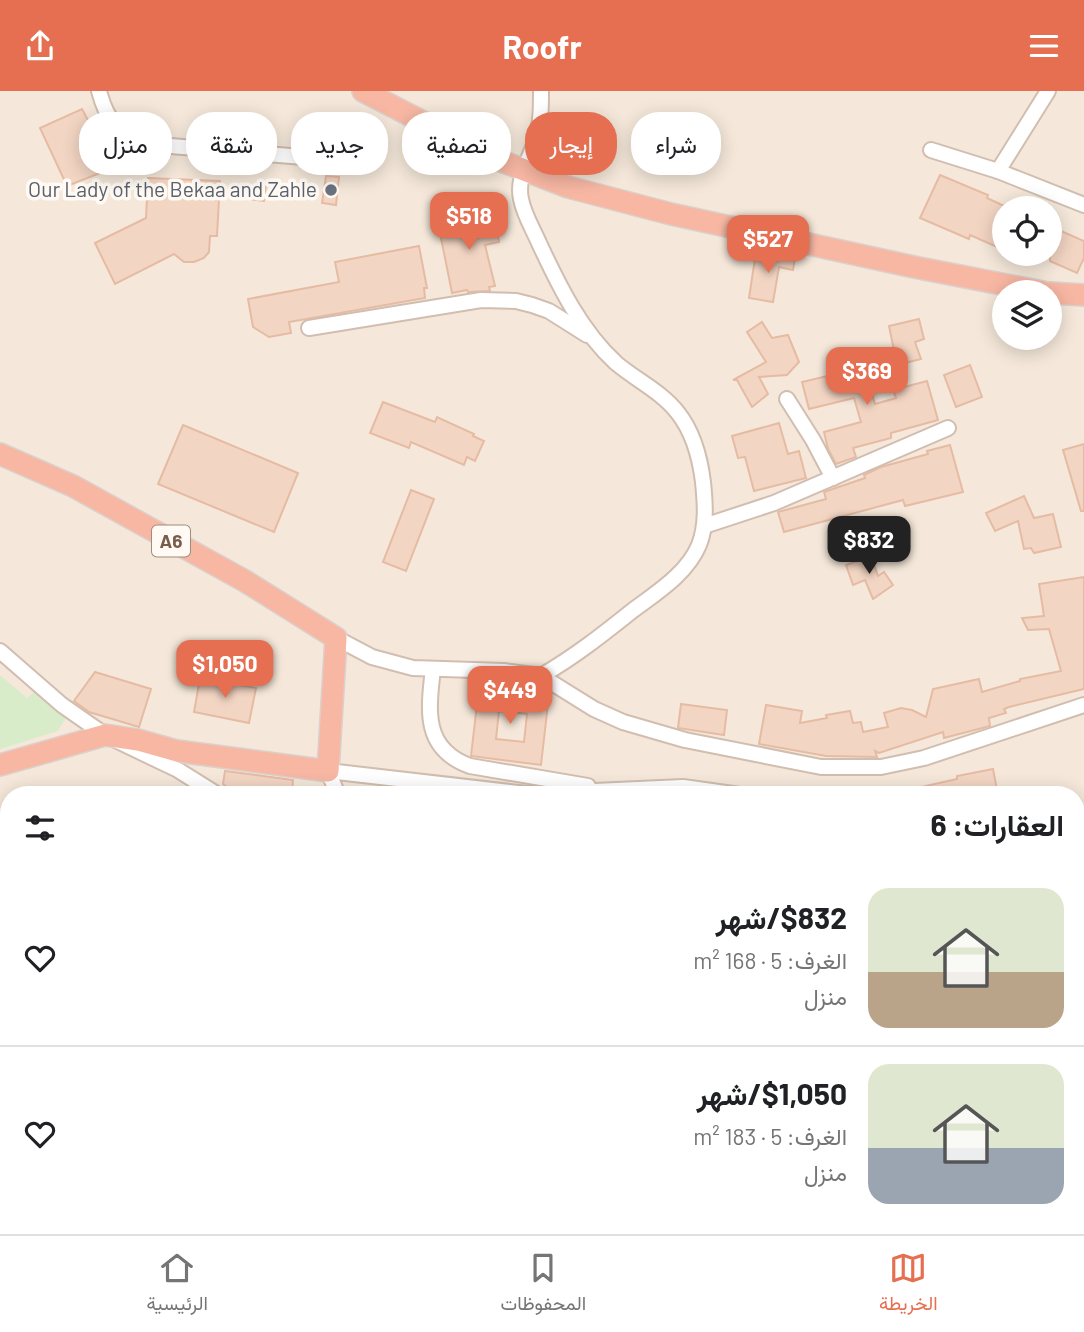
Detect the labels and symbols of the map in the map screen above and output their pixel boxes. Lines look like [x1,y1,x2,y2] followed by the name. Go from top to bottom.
[28,176,317,201] place label: Our Lady of the Bekaa and Zahle
[323,182,339,198] marker: Our Lady of the Bekaa and Zahle
[428,193,510,252] pin: $518
[727,215,809,275] pin: $527
[826,347,908,407] pin: $369
[828,517,910,576] pin: $832
[152,526,190,557] road number: A6
[168,641,282,700] pin: $1,050
[469,667,551,726] pin: $449

